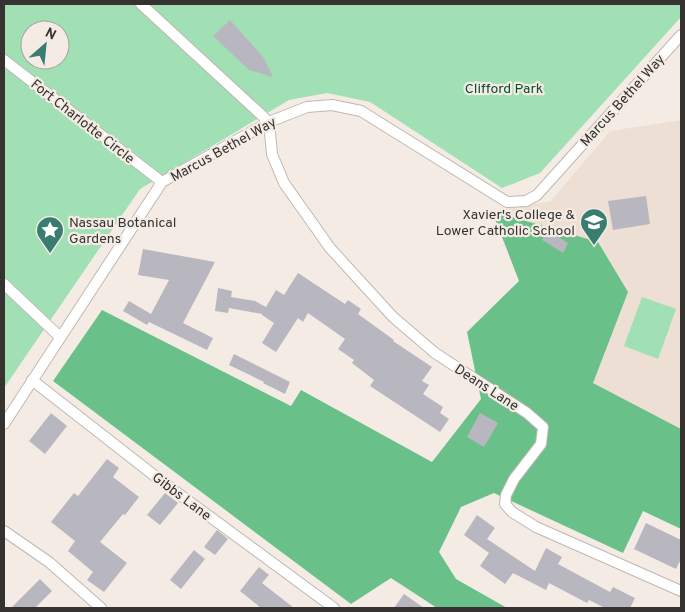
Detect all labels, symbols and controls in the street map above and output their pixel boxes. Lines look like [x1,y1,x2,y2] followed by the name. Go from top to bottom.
[20,20,70,70] north arrow
[42,25,59,45] text: N
[577,51,669,151] street label: Marcus Bethel Way
[27,76,137,168] street label: Fort Charlotte Circle
[465,81,543,98] park label: Clifford Park
[168,114,280,186] street label: Marcus Bethel Way
[436,207,576,240] place label: Xavier's College & Lower Catholic School
[579,207,609,246] school or university icon: Xavier's College & Lower Catholic School
[35,215,65,254] place icon: Nassau Botanical Gardens
[69,215,176,248] place label: Nassau Botanical Gardens
[451,361,521,415] street label: Deans Lane
[148,469,214,525] street label: Gibbs Lane

